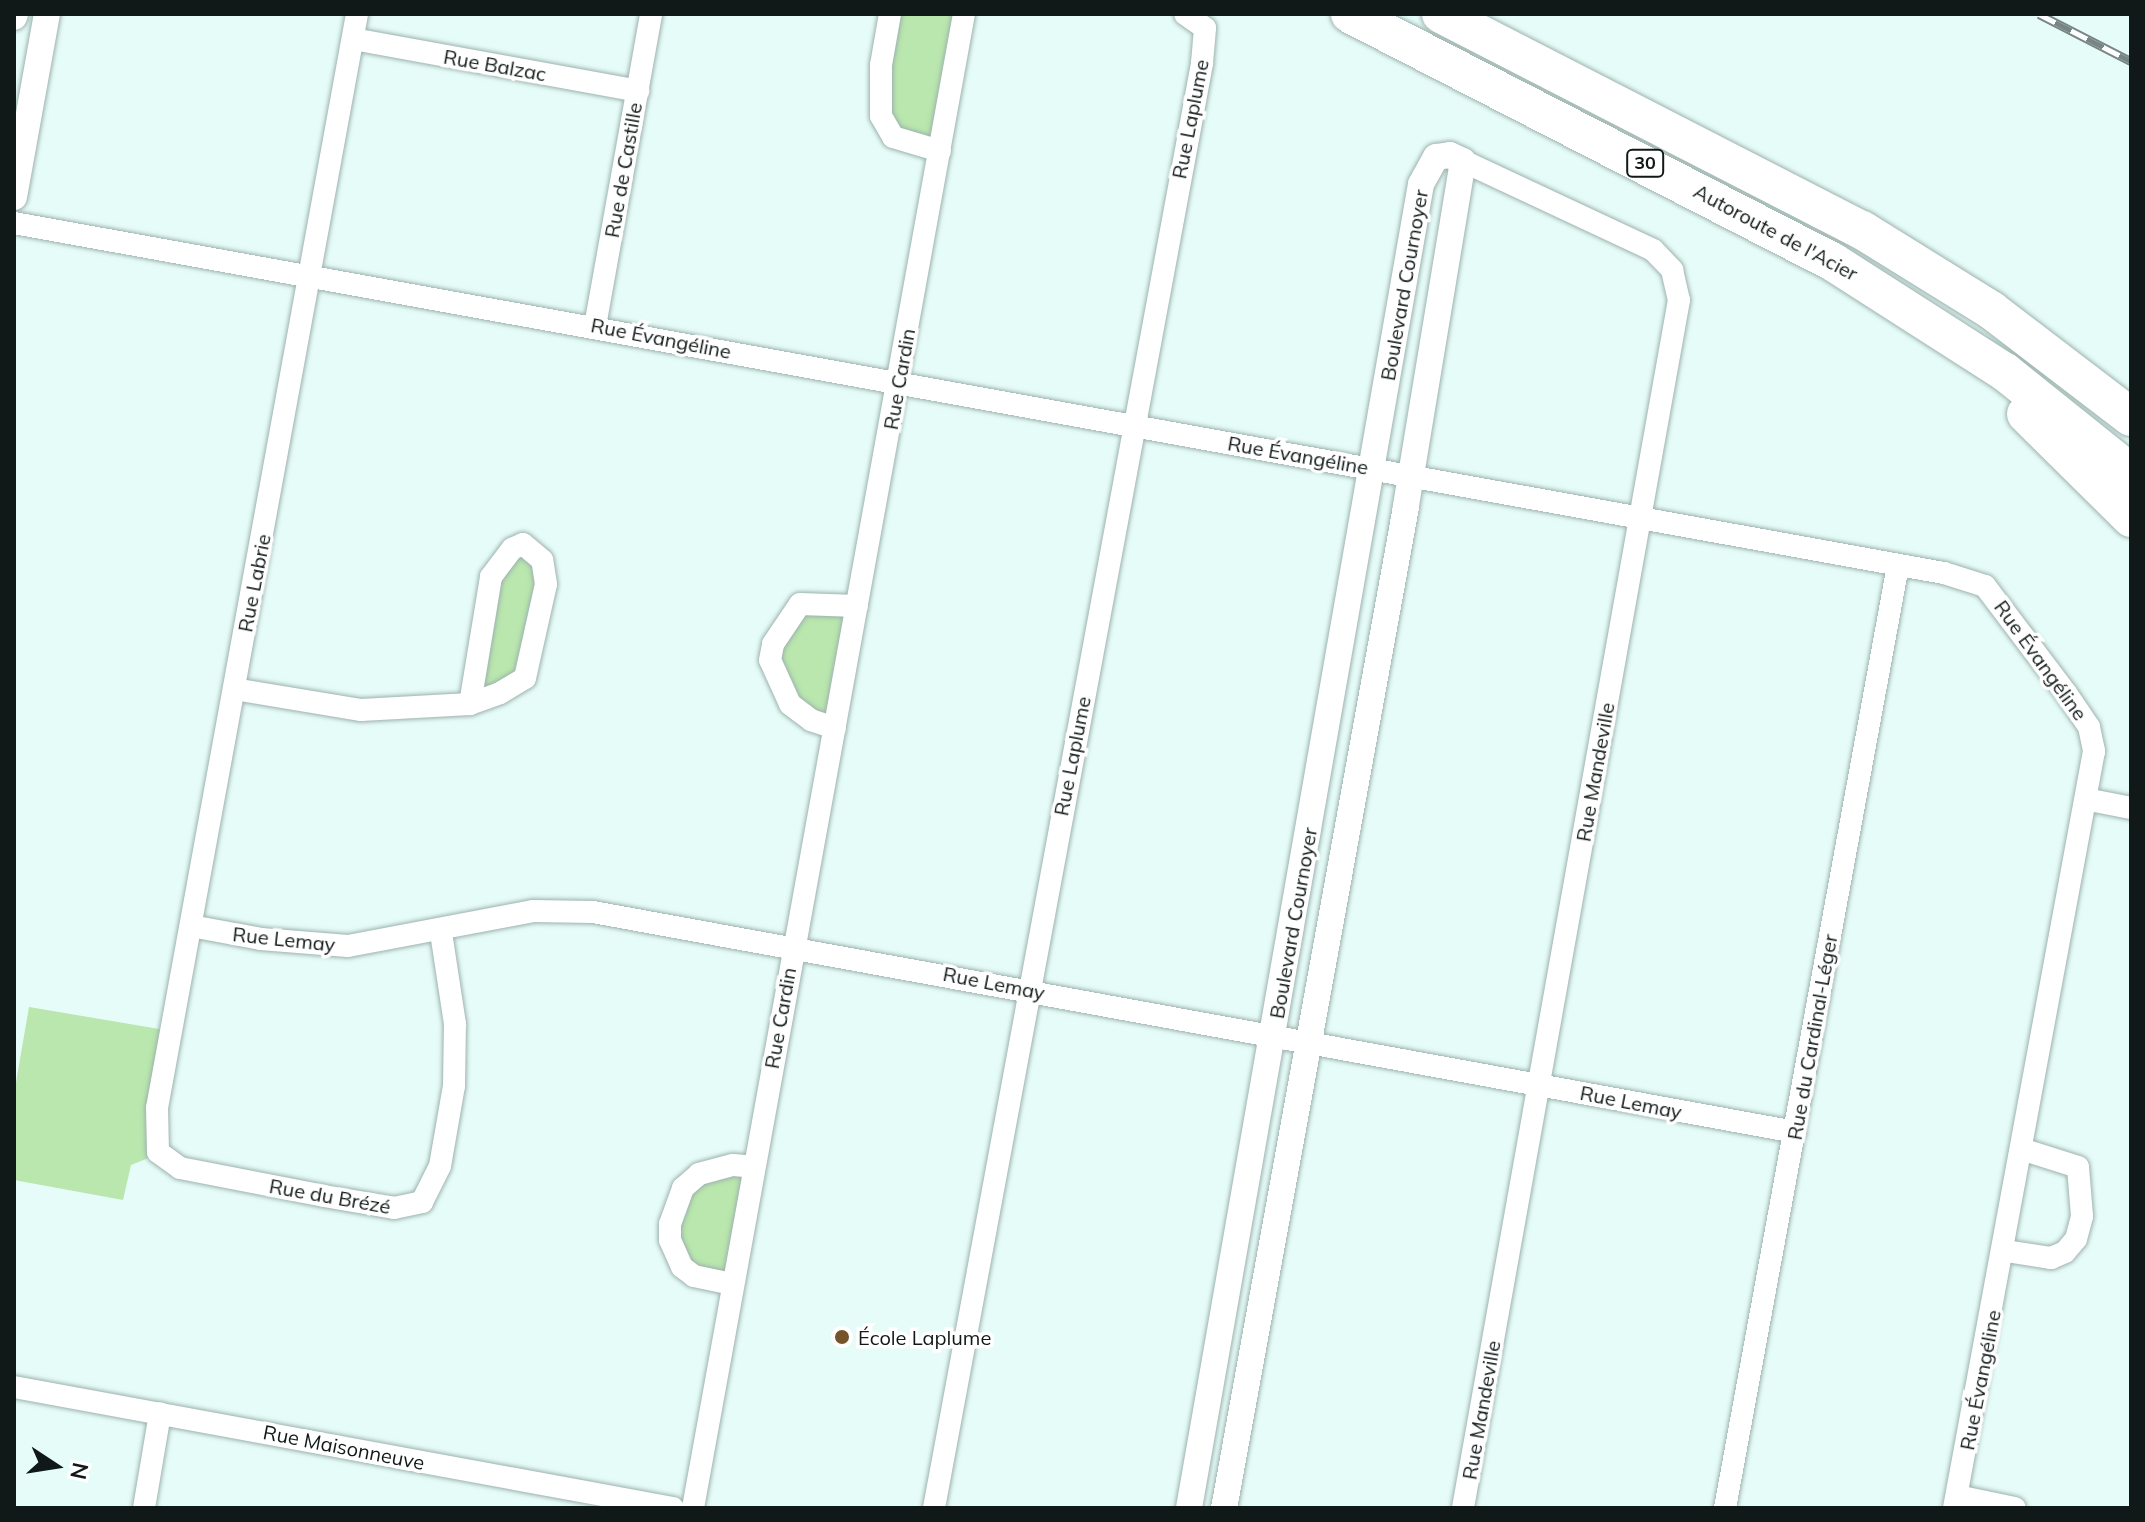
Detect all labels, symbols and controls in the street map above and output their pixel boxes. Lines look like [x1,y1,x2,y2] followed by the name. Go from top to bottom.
[442,44,548,86] street label: Rue Balzac
[1167,57,1213,181] street label: Rue Laplume
[599,101,647,239] street label: Rue de Castille
[1625,149,1665,177] road number: 30
[1690,179,1862,285] street label: Autoroute de l'Acier
[1375,188,1433,382] street label: Boulevard Cournoyer
[589,313,733,363] street label: Rue Évangéline
[878,326,920,432] street label: Rue Cardin
[1226,431,1370,479] street label: Rue Évangéline
[233,532,275,634] street label: Rue Labrie
[1989,595,2093,725] street label: Rue Évangéline
[1049,694,1095,818] street label: Rue Laplume
[1571,701,1619,843] street label: Rue Mandeville
[1264,826,1322,1020] street label: Boulevard Cournoyer
[231,922,337,956] street label: Rue Lemay
[1782,932,1842,1142] street label: Rue du Cardinal-Léger
[941,961,1047,1005] street label: Rue Lemay
[759,965,801,1071] street label: Rue Cardin
[1578,1080,1684,1124] street label: Rue Lemay
[267,1174,393,1218] street label: Rue du Brézé
[1955,1308,2005,1452] street label: Rue Évangéline
[858,1325,991,1349] place label: École Laplume
[833,1328,851,1346] marker: École Laplume
[1457,1339,1505,1481] street label: Rue Mandeville
[261,1420,427,1474] street label: Rue Maisonneuve
[16,1426,96,1506] north arrow
[64,1460,95,1482] text: N

